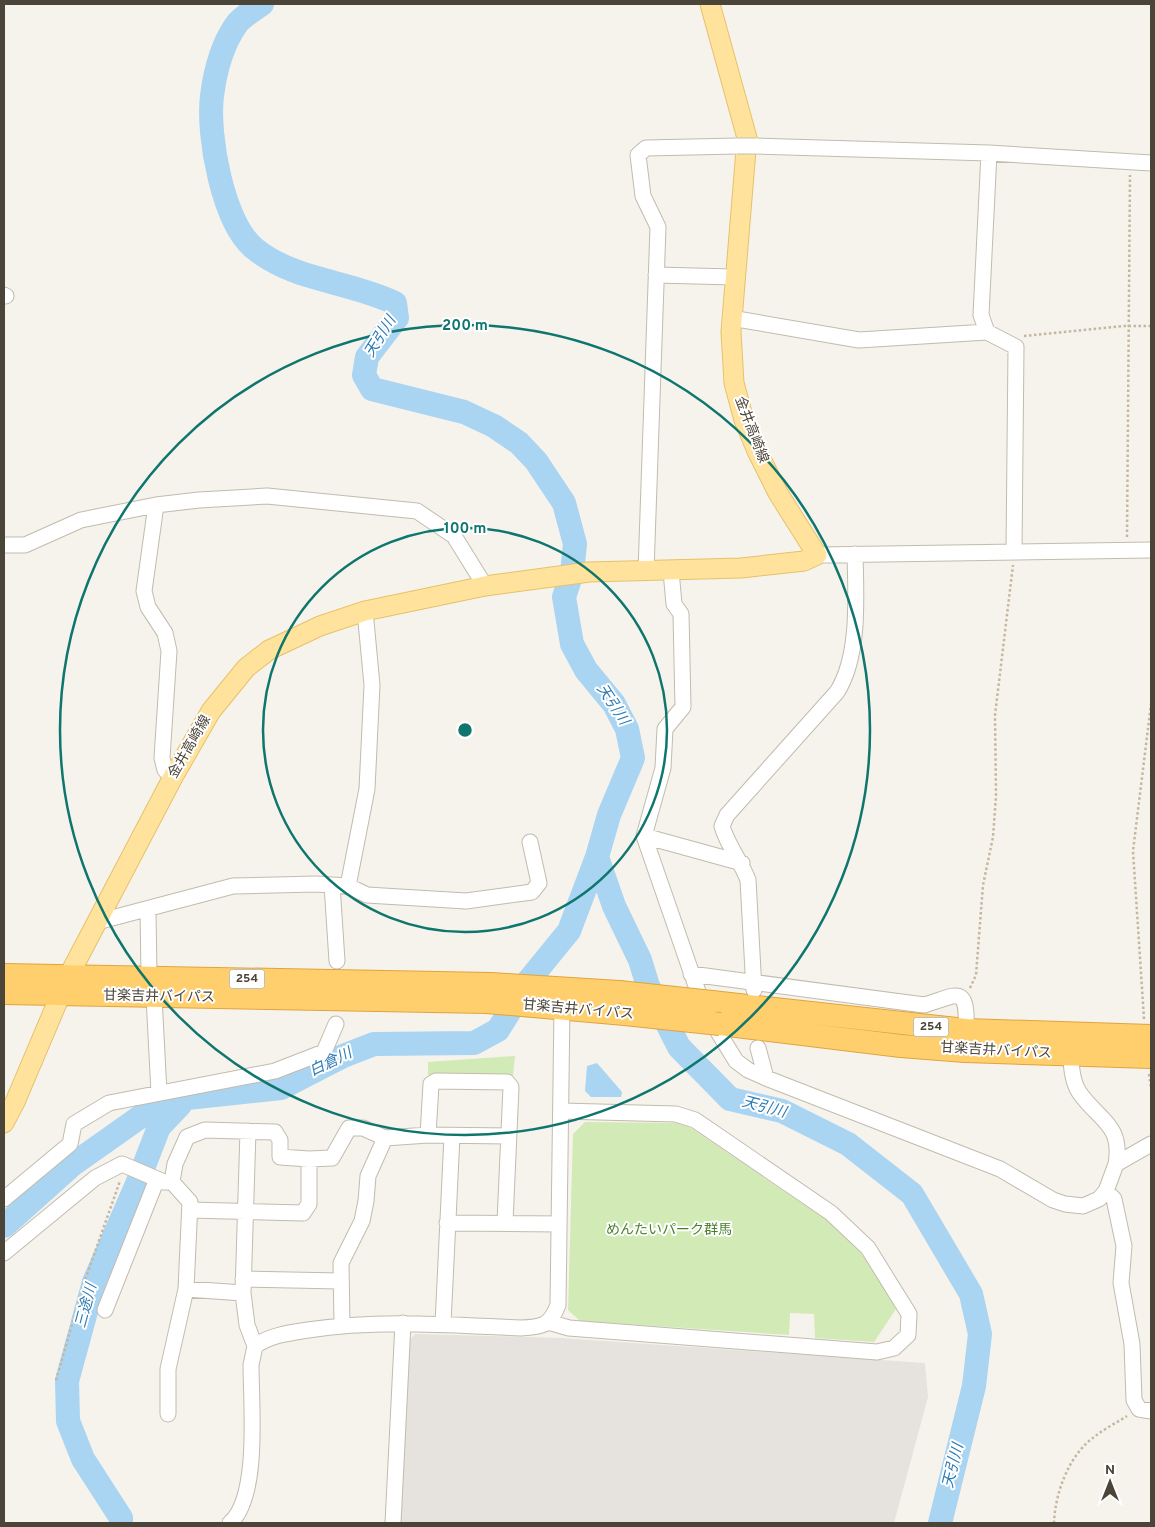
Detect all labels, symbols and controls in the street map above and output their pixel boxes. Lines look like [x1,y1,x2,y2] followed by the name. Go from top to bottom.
[361,311,402,361] water label: 天引川
[442,317,488,336] text: 200 m
[731,394,772,466] street label: 金井高崎線
[444,520,486,539] text: 100 m
[592,681,633,731] water label: 天引川
[164,712,215,782] street label: 金井高崎線
[456,721,474,739] centre of rings
[230,970,264,989] road number: 254
[103,987,215,1006] street label: 甘楽吉井バイパス
[522,996,634,1023] street label: 甘楽吉井バイパス
[914,1018,948,1036] road number: 254
[940,1039,1052,1062] street label: 甘楽吉井バイパス
[307,1044,357,1081] water label: 白倉川
[740,1093,790,1124] water label: 天引川
[606,1222,732,1239] park label: めんたいパーク群馬
[72,1280,103,1330] water label: 三途川
[939,1440,969,1490] water label: 天引川
[1085,1457,1135,1507] north arrow
[1105,1462,1115,1479] text: N

